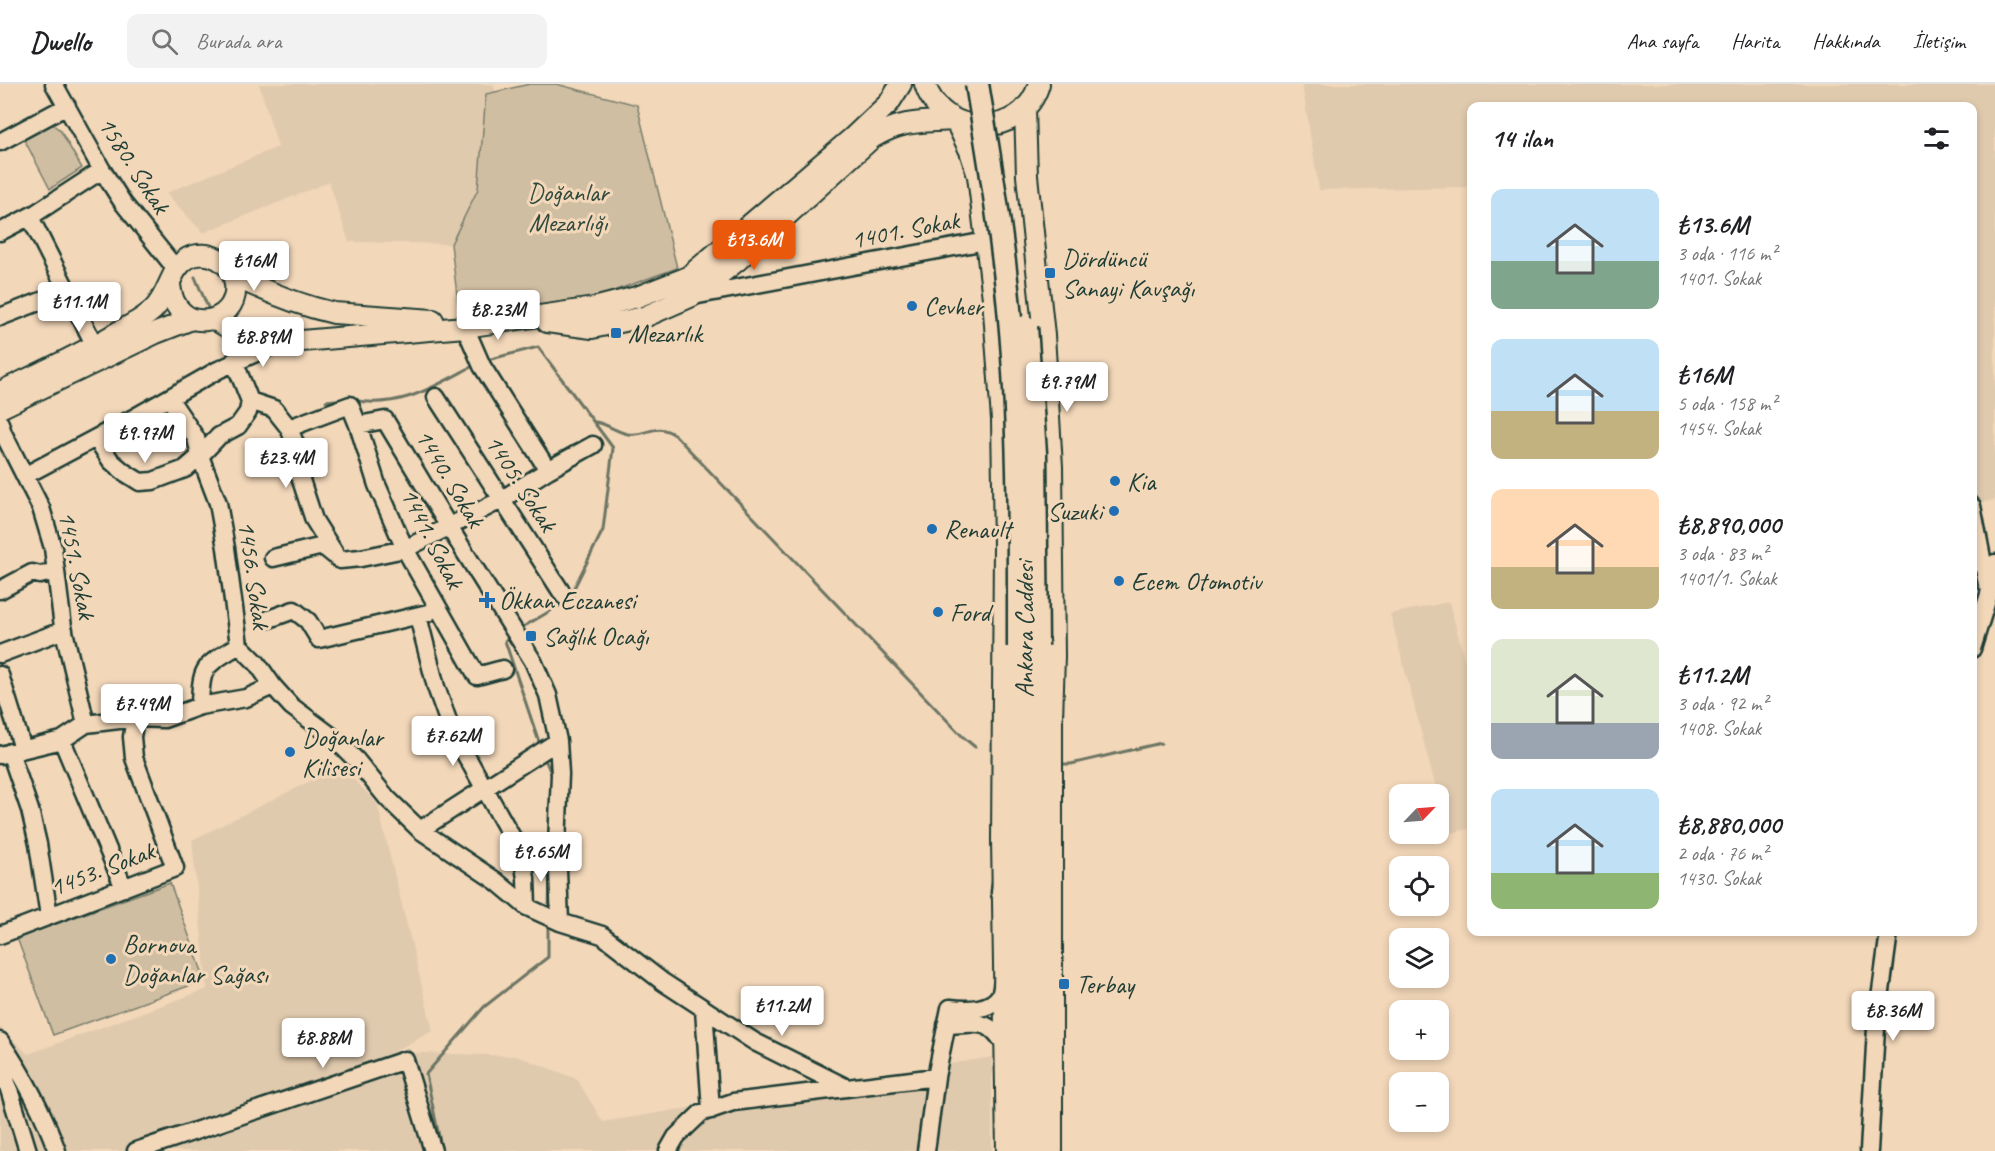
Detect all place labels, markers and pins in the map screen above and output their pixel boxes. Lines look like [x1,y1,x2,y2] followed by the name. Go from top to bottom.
[705,220,803,271] pin: ₺13.6M
[218,241,290,292] pin: ₺16M
[1062,242,1195,305] place label: Dördüncü Sanayi Kavşağı
[1043,266,1057,280] marker: Dördüncü Sanayi Kavşağı
[30,282,128,333] pin: ₺11.1M
[449,290,547,341] pin: ₺8.23M
[924,290,986,323] place label: Cevher
[905,299,919,313] marker: Cevher
[214,317,312,368] pin: ₺8.89M
[628,317,704,350] place label: Mezarlık
[609,326,623,340] marker: Mezarlık
[1018,362,1116,413] pin: ₺9.79M
[96,413,194,464] pin: ₺9.97M
[237,438,335,489] pin: ₺23.4M
[1127,465,1157,498] place label: Kia
[1108,474,1122,488] marker: Kia
[1047,495,1105,528] place label: Suzuki
[1107,504,1121,518] marker: Suzuki
[944,513,1014,546] place label: Renault
[925,522,939,536] marker: Renault
[1131,565,1264,598] place label: Ecem Otomotiv
[1112,574,1126,588] marker: Ecem Otomotiv
[499,584,639,617] place label: Ökkan Eczanesi
[480,593,494,607] marker: Ökkan Eczanesi
[950,596,994,629] place label: Ford
[931,605,945,619] marker: Ford
[543,620,650,653] place label: Sağlık Ocağı
[524,629,538,643] marker: Sağlık Ocağı
[93,684,191,735] pin: ₺7.49M
[404,716,502,767] pin: ₺7.62M
[302,721,386,784] place label: Doğanlar Kilisesi
[283,745,297,759] marker: Doğanlar Kilisesi
[492,832,590,883] pin: ₺9.65M
[123,928,269,991] place label: Bornova Doğanlar Sağası
[104,952,118,966] marker: Bornova Doğanlar Sağası
[1076,968,1136,1001] place label: Terbay
[1057,977,1071,991] marker: Terbay
[733,986,831,1037] pin: ₺11.2M
[1844,991,1942,1042] pin: ₺8.36M
[274,1018,372,1069] pin: ₺8.88M

